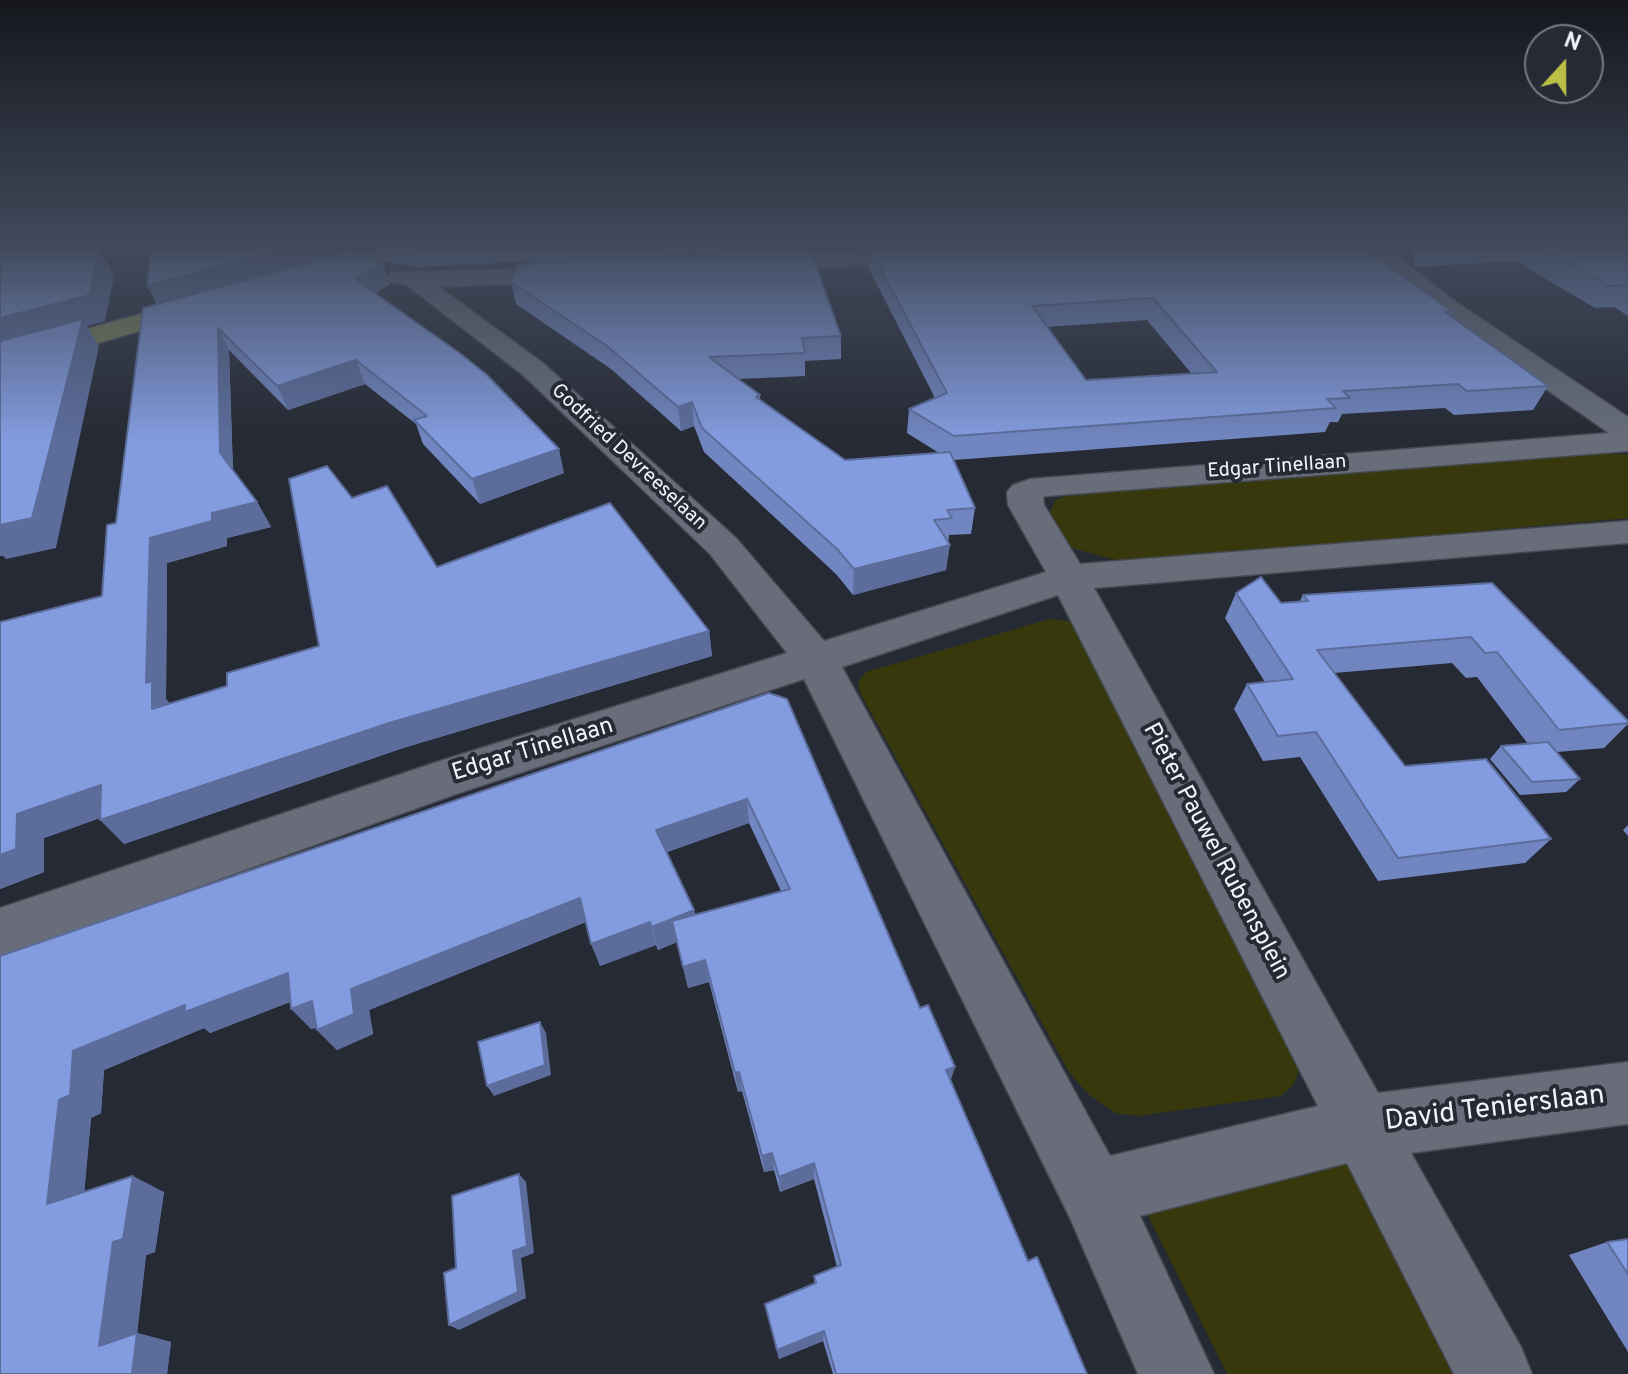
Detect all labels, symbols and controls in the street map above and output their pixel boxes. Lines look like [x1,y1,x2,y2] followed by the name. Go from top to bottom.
[1524,24,1604,104] north arrow
[1560,28,1584,58] text: N
[545,380,711,536] street label: Godfried Devreeselaan
[1207,451,1347,485] street label: Edgar Tinellaan
[449,713,617,789] street label: Edgar Tinellaan
[1135,719,1295,985] street label: Pieter Pauwel Rubensplein
[1383,1080,1607,1140] street label: David Tenierslaan

